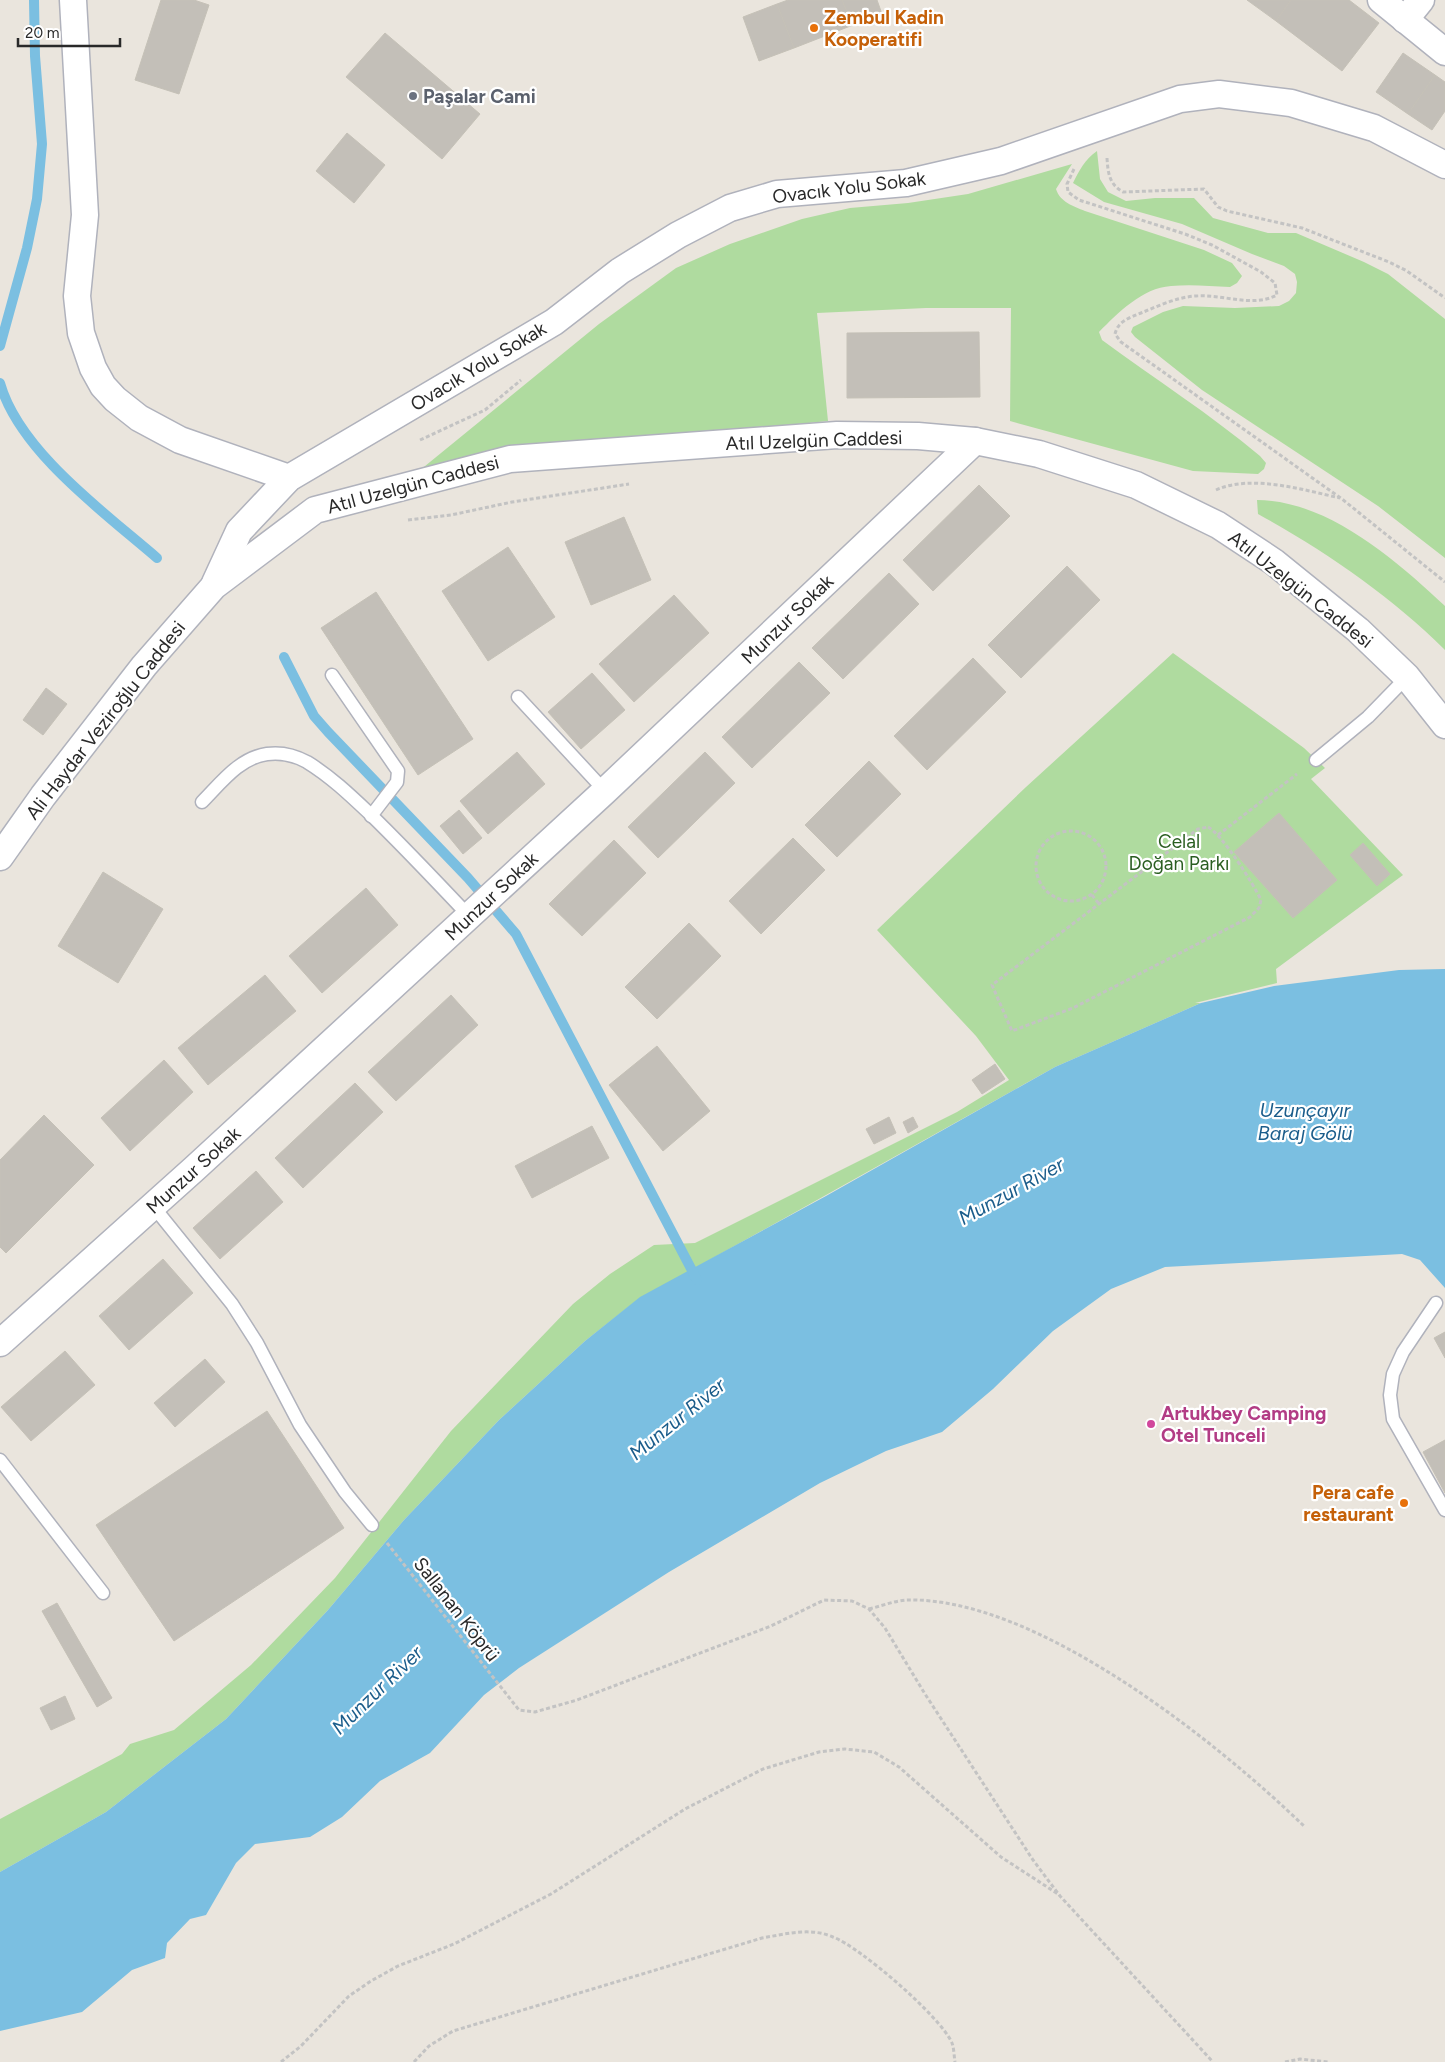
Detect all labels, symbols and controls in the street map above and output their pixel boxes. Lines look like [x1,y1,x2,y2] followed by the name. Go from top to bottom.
[824,6,944,51] place label: Zembul Kadin Kooperatifi
[18,15,120,47] scale bar
[808,22,820,34] marker: Zembul Kadin Kooperatifi
[25,24,59,42] text: 20 m
[423,85,536,108] place label: Paşalar Cami
[407,90,419,102] marker: Paşalar Cami
[771,167,928,208] street label: Ovacık Yolu Sokak
[406,316,551,416] street label: Ovacık Yolu Sokak
[725,426,903,455] street label: Atıl Uzelgün Caddesi
[325,450,502,518] street label: Atıl Uzelgün Caddesi
[1224,526,1378,653] street label: Atıl Uzelgün Caddesi
[737,569,839,669] street label: Munzur Sokak
[21,616,190,824] street label: Ali Haydar Veziroğlu Caddesi
[1129,830,1229,875] park label: Celal Doğan Parkı
[440,847,543,945] street label: Munzur Sokak
[1258,1098,1352,1145] water label: Uzunçayır Baraj Gölü
[141,1122,246,1219] street label: Munzur Sokak
[954,1152,1069,1230] water label: Munzur River
[624,1372,731,1465] water label: Munzur River
[1161,1402,1326,1447] place label: Artukbey Camping Otel Tunceli
[1145,1418,1157,1430] marker: Artukbey Camping Otel Tunceli
[1303,1481,1394,1526] place label: Pera cafe restaurant
[1398,1497,1410,1509] marker: Pera cafe restaurant
[409,1553,504,1666] street label: Sallanan Köprü
[327,1640,428,1739] water label: Munzur River

